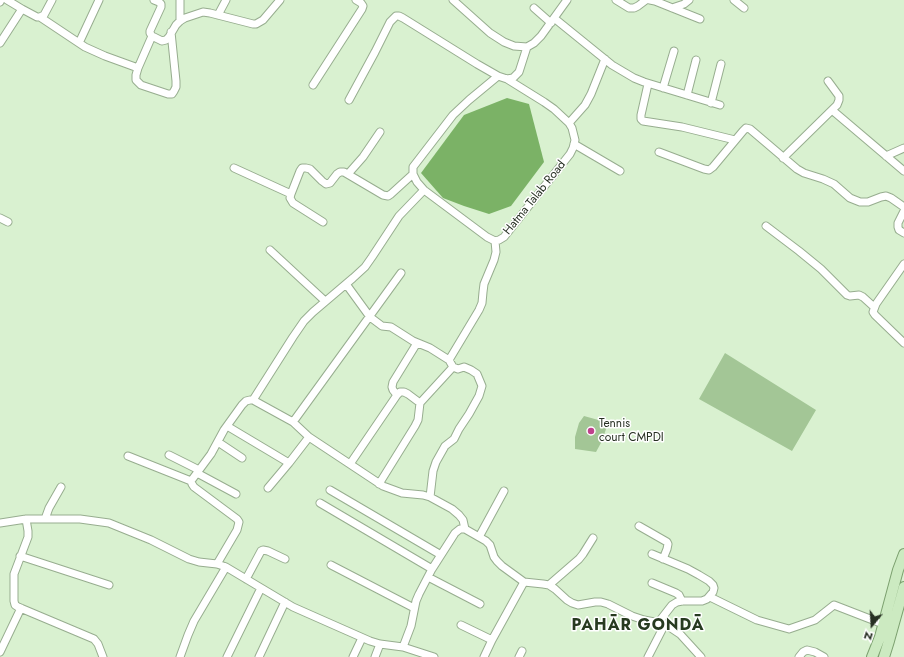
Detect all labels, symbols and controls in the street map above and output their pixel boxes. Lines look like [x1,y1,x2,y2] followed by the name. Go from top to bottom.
[501,158,569,238] street label: Hatma Talab Road
[599,417,664,445] place label: Tennis court CMPDI
[586,426,596,436] marker: Tennis court CMPDI
[852,605,892,645] north arrow
[572,616,704,636] district label: PAHĀR GONDĀ
[862,627,875,645] text: N

